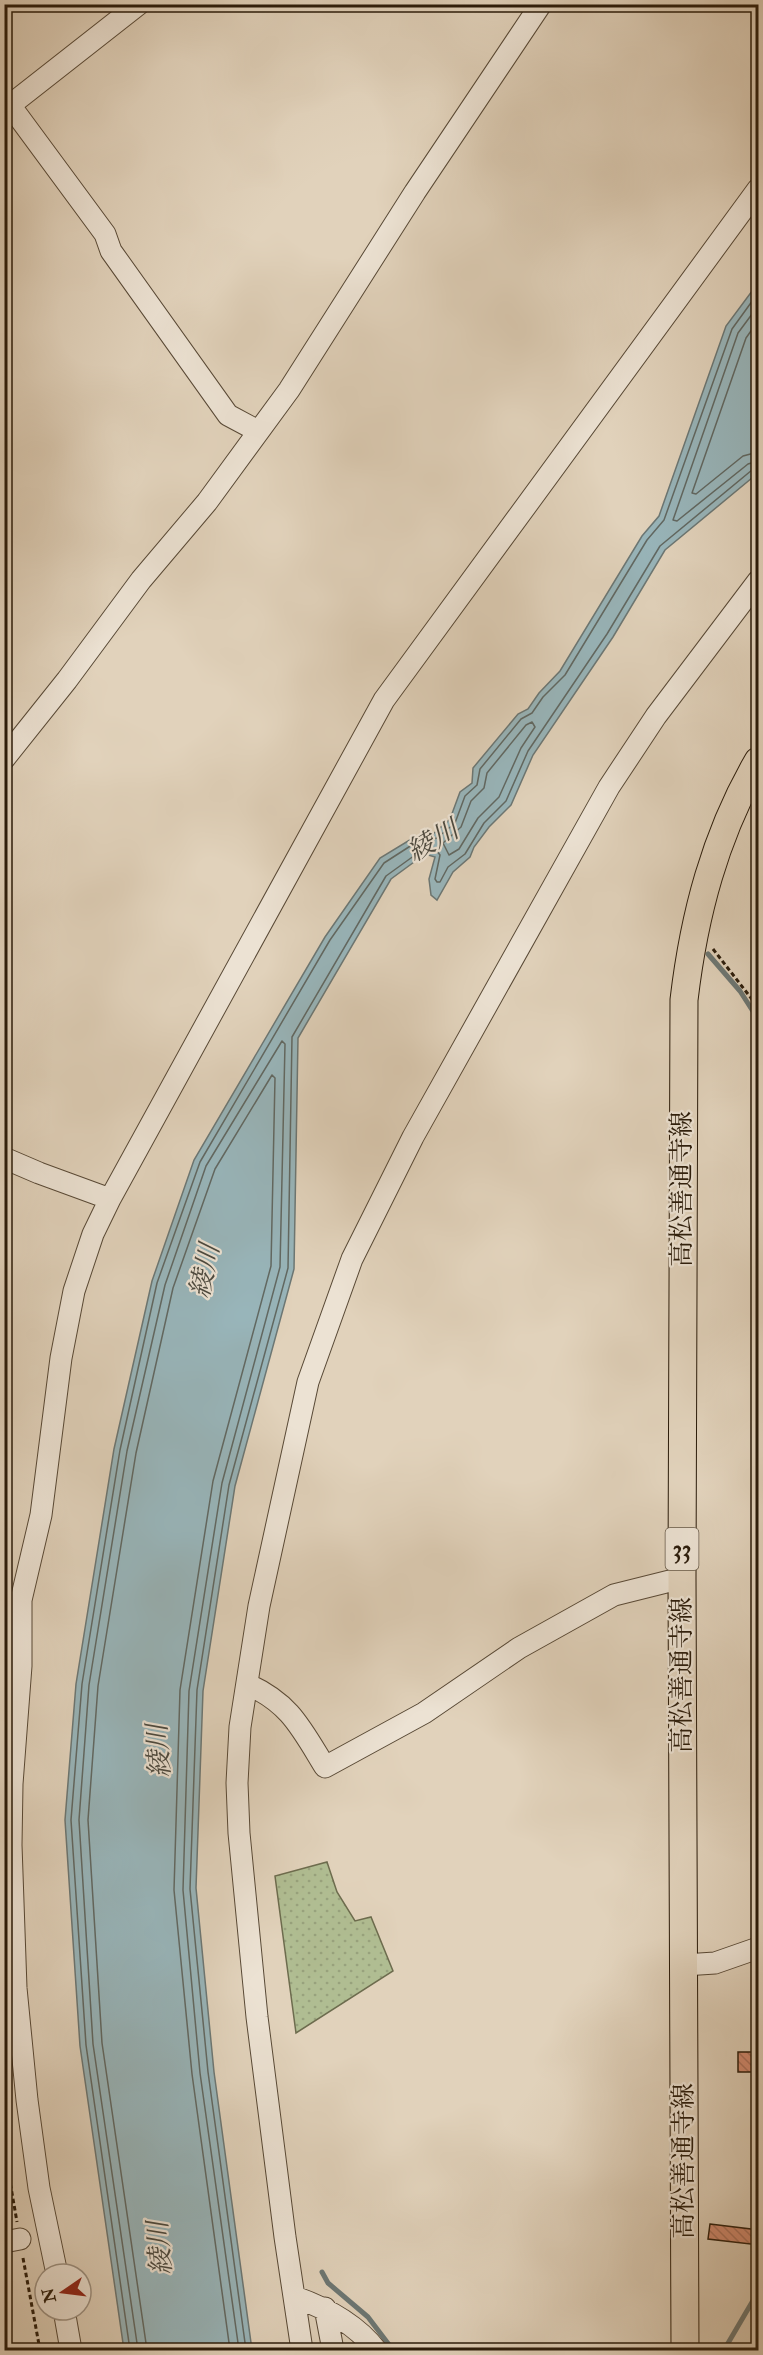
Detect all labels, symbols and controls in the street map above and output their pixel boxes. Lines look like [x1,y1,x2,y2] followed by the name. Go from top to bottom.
[401,812,467,869] water label: 綾川
[666,1111,698,1267] street label: 高松善通寺線
[183,1238,227,1301] water label: 綾川
[666,1528,698,1570] road number: 33
[666,1597,698,1753] street label: 高松善通寺線
[140,1720,177,1779] water label: 綾川
[668,2083,700,2239] street label: 高松善通寺線
[141,2217,179,2276] water label: 綾川
[33,2262,93,2322] north arrow
[38,2285,61,2306] text: N

